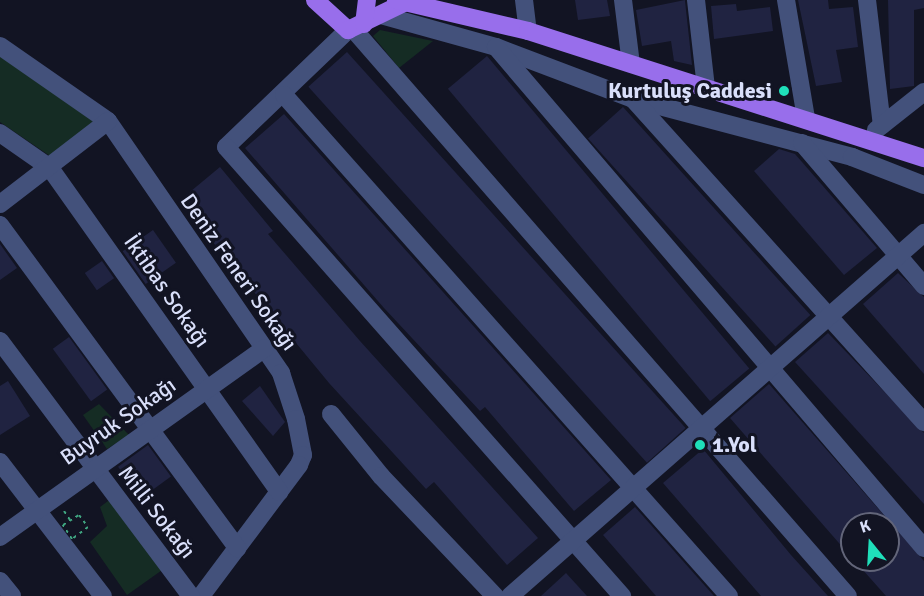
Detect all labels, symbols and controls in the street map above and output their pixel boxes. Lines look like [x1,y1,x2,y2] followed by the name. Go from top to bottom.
[608,78,772,104] place label: Kurtuluş Caddesi
[777,84,791,98] marker: Kurtuluş Caddesi
[175,189,303,355] street label: Deniz Feneri Sokağı
[118,229,216,353] street label: İktibas Sokağı
[55,371,181,471] street label: Buyruk Sokağı
[712,432,757,458] place label: 1.Yol
[693,438,707,452] marker: 1.Yol
[113,460,201,564] street label: Milli Sokağı
[840,512,900,572] north arrow
[857,516,873,538] text: K

